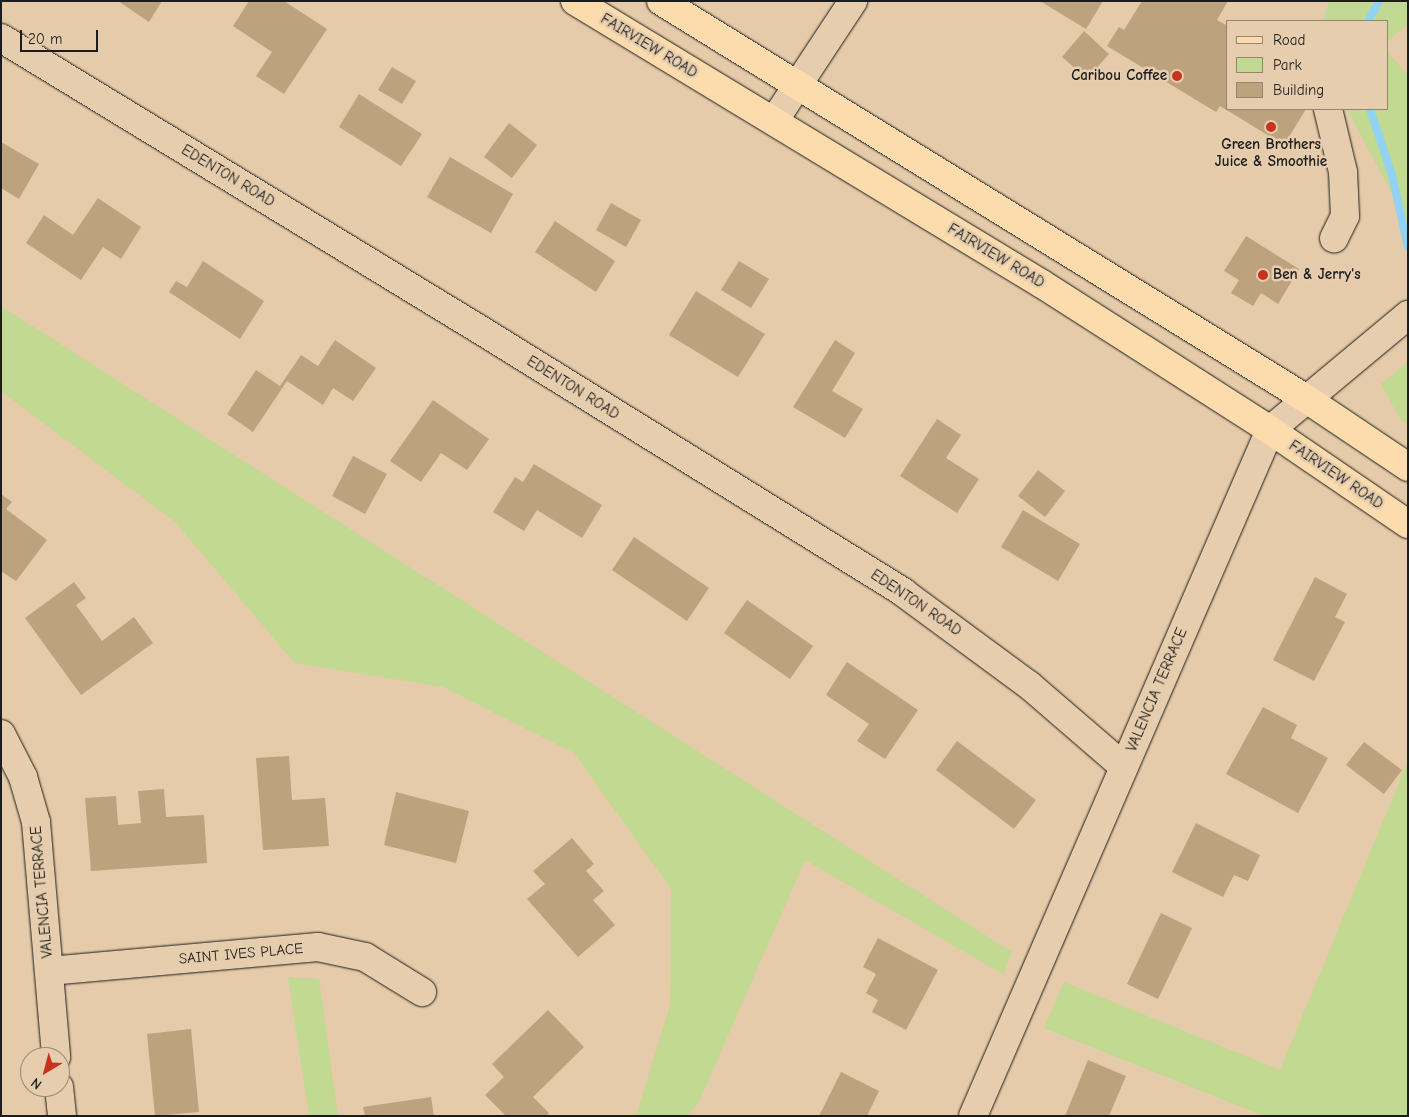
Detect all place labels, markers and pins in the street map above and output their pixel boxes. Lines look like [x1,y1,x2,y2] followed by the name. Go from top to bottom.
[1071,67,1167,85] place label: Caribou Coffee
[1171,70,1183,82] marker: Caribou Coffee
[1265,121,1277,133] marker: Green Brothers Juice & Smoothie
[1215,135,1327,170] place label: Green Brothers Juice & Smoothie
[1273,266,1361,284] place label: Ben & Jerry's
[1257,269,1269,281] marker: Ben & Jerry's

